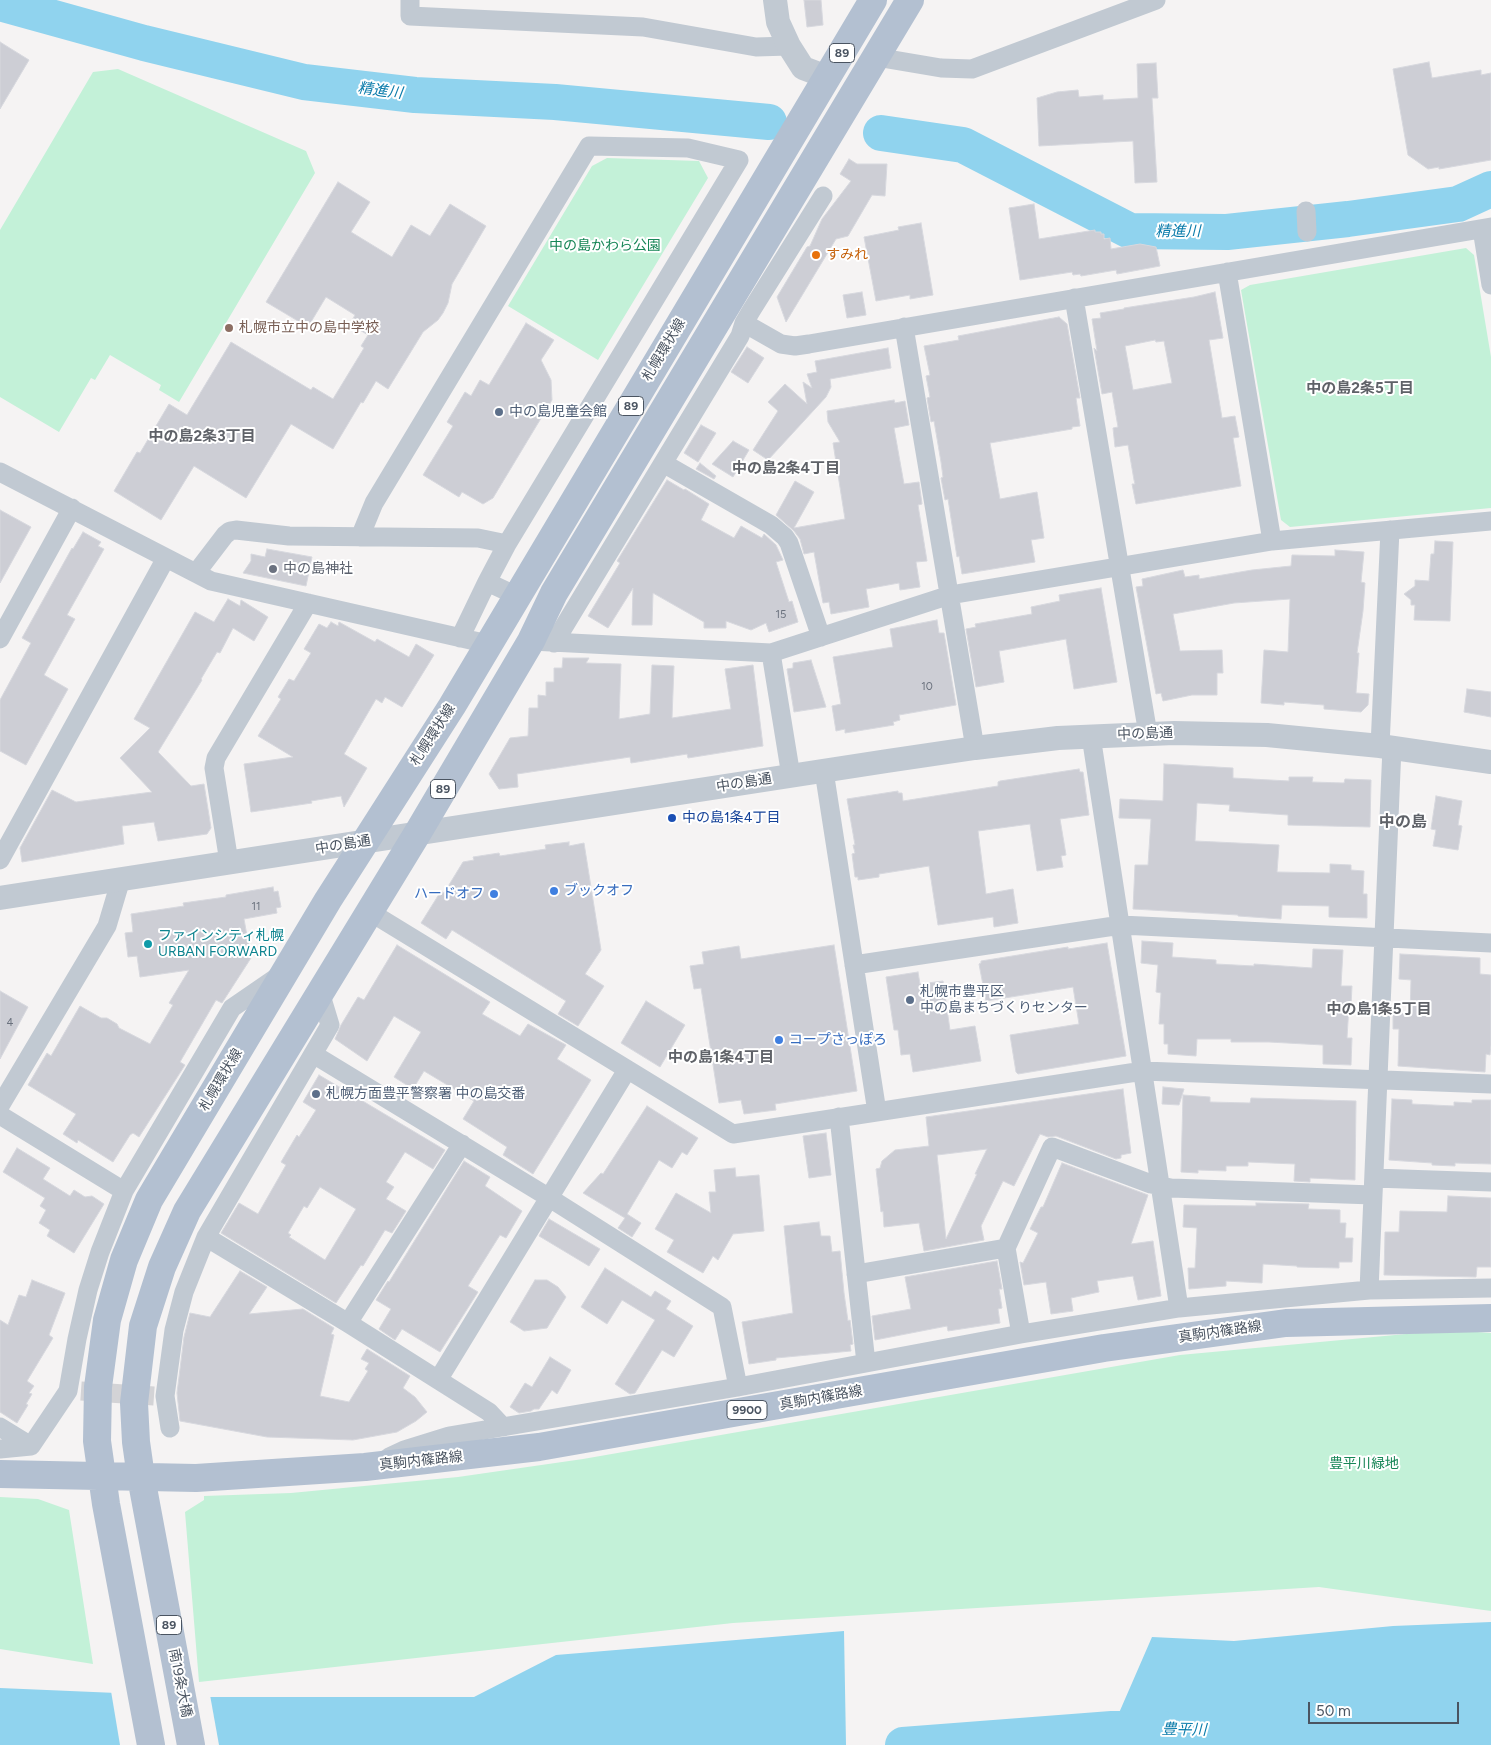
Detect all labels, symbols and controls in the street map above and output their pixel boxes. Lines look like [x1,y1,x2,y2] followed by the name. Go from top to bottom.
[830,44,854,62] road number: 89
[357,79,403,103] water label: 精進川
[1156,223,1200,241] water label: 精進川
[549,238,661,254] park label: 中の島かわら公園
[826,247,868,263] place label: すみれ
[810,249,822,261] marker: すみれ
[639,316,689,384] street label: 札幌環状線
[239,320,379,336] place label: 札幌市立中の島中学校
[223,322,235,334] marker: 札幌市立中の島中学校
[1306,380,1414,398] district label: 中の島2条5丁目
[618,396,644,416] road number: 89
[509,404,607,420] place label: 中の島児童会館
[493,406,505,418] marker: 中の島児童会館
[148,428,256,446] district label: 中の島2条3丁目
[732,460,840,478] district label: 中の島2条4丁目
[283,561,353,577] place label: 中の島神社
[267,563,279,575] marker: 中の島神社
[776,608,786,622] house number: 15
[921,680,933,694] house number: 10
[407,701,459,769] street label: 札幌環状線
[1117,725,1173,743] street label: 中の島通
[715,770,773,796] street label: 中の島通
[430,780,456,799] road number: 89
[682,810,780,826] place label: 中の島1条4丁目
[666,812,678,824] marker: 中の島1条4丁目
[1379,812,1427,832] district label: 中の島
[314,832,372,858] street label: 中の島通
[564,883,634,899] place label: ブックオフ
[548,885,560,897] marker: ブックオフ
[414,886,484,902] place label: ハードオフ
[488,888,500,900] marker: ハードオフ
[251,900,261,914] house number: 11
[158,928,284,960] place label: ファインシティ札幌 URBAN FORWARD
[142,938,154,950] marker: ファインシティ札幌 URBAN FORWARD
[920,984,1088,1016] place label: 札幌市豊平区 中の島まちづくりセンター
[904,994,916,1006] marker: 札幌市豊平区 中の島まちづくりセンター
[1326,1001,1432,1019] district label: 中の島1条5丁目
[7,1016,13,1030] house number: 4
[789,1032,887,1048] place label: コープさっぽろ
[773,1034,785,1046] marker: コープさっぽろ
[196,1046,246,1114] street label: 札幌環状線
[668,1049,774,1067] district label: 中の島1条4丁目
[326,1086,525,1102] place label: 札幌方面豊平警察署 中の島交番
[310,1088,322,1100] marker: 札幌方面豊平警察署 中の島交番
[1177,1318,1263,1346] street label: 真駒内篠路線
[778,1382,864,1414] street label: 真駒内篠路線
[727,1400,767,1420] road number: 9900
[378,1448,464,1474] street label: 真駒内篠路線
[1329,1456,1399,1472] park label: 豊平川緑地
[156,1616,182,1634] road number: 89
[165,1647,195,1719] street label: 南19条大橋
[1311,1692,1462,1724] scale bar
[1316,1702,1351,1720] text: 50 m
[1161,1721,1207,1739] water label: 豊平川

